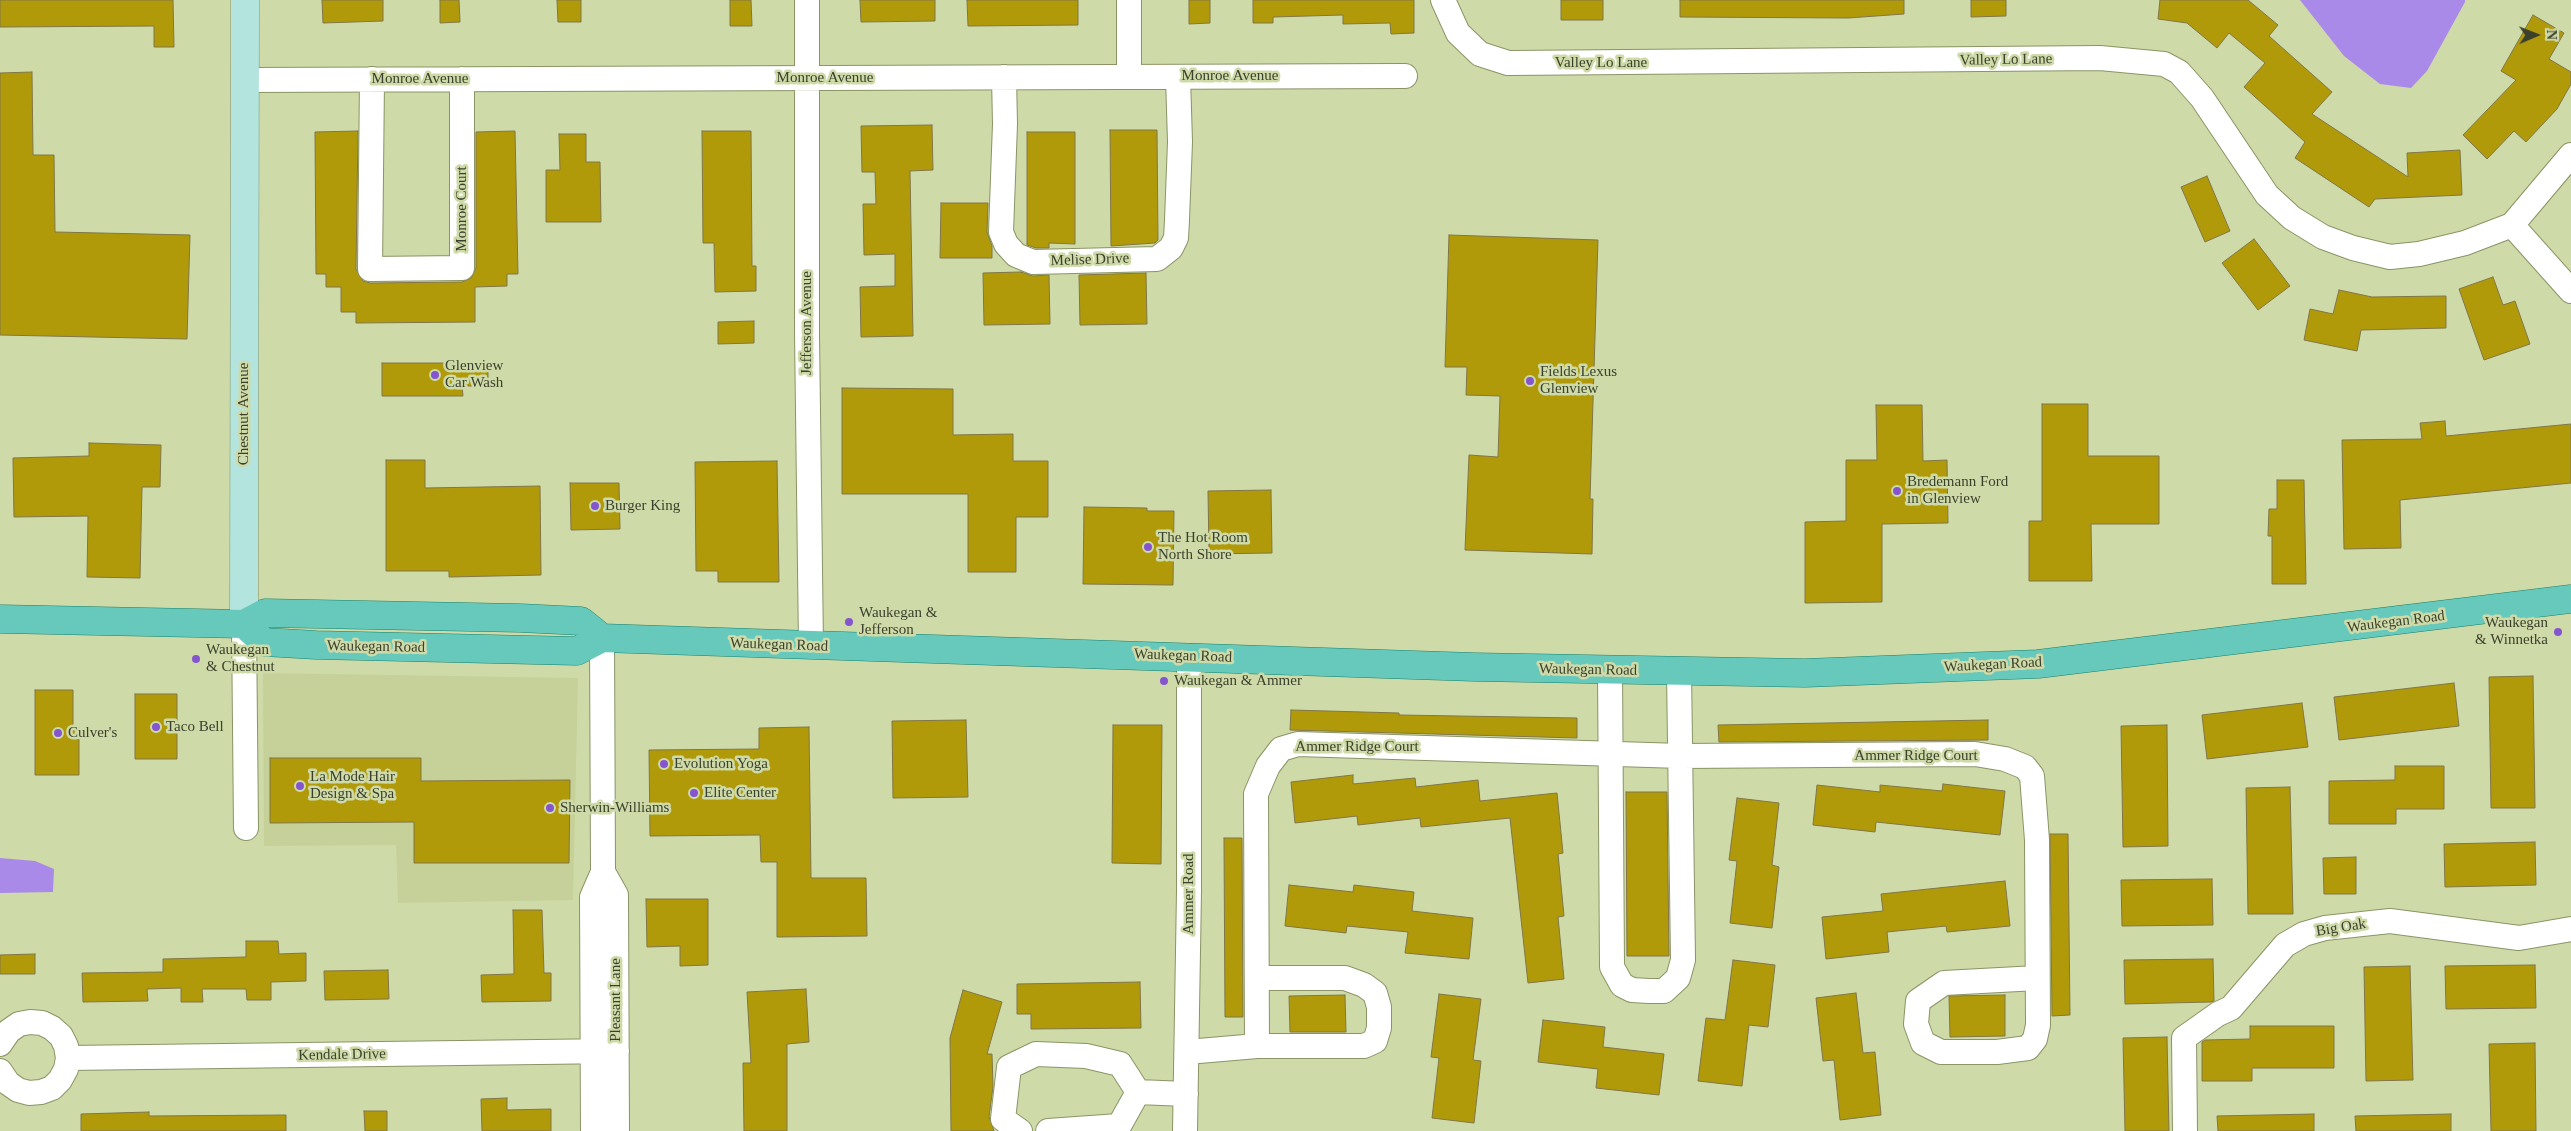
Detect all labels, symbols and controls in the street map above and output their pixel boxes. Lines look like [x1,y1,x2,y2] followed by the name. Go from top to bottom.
[2511,10,2561,60] north arrow
[2544,30,2559,40] text: N
[1960,50,2052,70] street label: Valley Lo Lane
[1555,54,1647,72] street label: Valley Lo Lane
[1182,67,1278,85] street label: Monroe Avenue
[777,69,873,87] street label: Monroe Avenue
[372,70,468,88] street label: Monroe Avenue
[453,166,471,252] street label: Monroe Court
[1050,250,1130,270] street label: Melise Drive
[798,271,816,375] street label: Jefferson Avenue
[445,357,503,392] place label: Glenview Car Wash
[235,363,253,465] street label: Chestnut Avenue
[1540,363,1617,398] place label: Fields Lexus Glenview
[429,369,441,381] marker: Glenview Car Wash
[1524,375,1536,387] marker: Fields Lexus Glenview
[1907,473,2008,508] place label: Bredemann Ford in Glenview
[1891,485,1903,497] marker: Bredemann Ford in Glenview
[605,497,680,515] place label: Burger King
[589,500,601,512] marker: Burger King
[1158,529,1248,564] place label: The Hot Room North Shore
[1142,541,1154,553] marker: The Hot Room North Shore
[859,604,937,639] place label: Waukegan & Jefferson
[2346,607,2446,637] street label: Waukegan Road
[2475,614,2548,649] place label: Waukegan & Winnetka
[843,616,855,628] marker: Waukegan & Jefferson
[2552,626,2564,638] marker: Waukegan & Winnetka
[730,634,828,656] street label: Waukegan Road
[327,637,425,657] street label: Waukegan Road
[206,641,275,676] place label: Waukegan & Chestnut
[1134,645,1232,667] street label: Waukegan Road
[190,653,202,665] marker: Waukegan & Chestnut
[1943,653,2043,677] street label: Waukegan Road
[1539,660,1637,680] street label: Waukegan Road
[1174,672,1302,690] place label: Waukegan & Ammer
[1158,675,1170,687] marker: Waukegan & Ammer
[166,718,224,736] place label: Taco Bell
[150,721,162,733] marker: Taco Bell
[68,724,117,742] place label: Culver's
[52,727,64,739] marker: Culver's
[1295,738,1419,756] street label: Ammer Ridge Court
[1854,747,1978,765] street label: Ammer Ridge Court
[674,755,768,773] place label: Evolution Yoga
[658,758,670,770] marker: Evolution Yoga
[310,768,395,803] place label: La Mode Hair Design & Spa
[294,780,306,792] marker: La Mode Hair Design & Spa
[704,784,776,802] place label: Elite Center
[688,787,700,799] marker: Elite Center
[560,799,669,817] place label: Sherwin-Williams
[544,802,556,814] marker: Sherwin-Williams
[1180,853,1198,935] street label: Ammer Road
[2315,915,2367,941] street label: Big Oak
[607,958,625,1042] street label: Pleasant Lane
[298,1045,386,1065] street label: Kendale Drive

